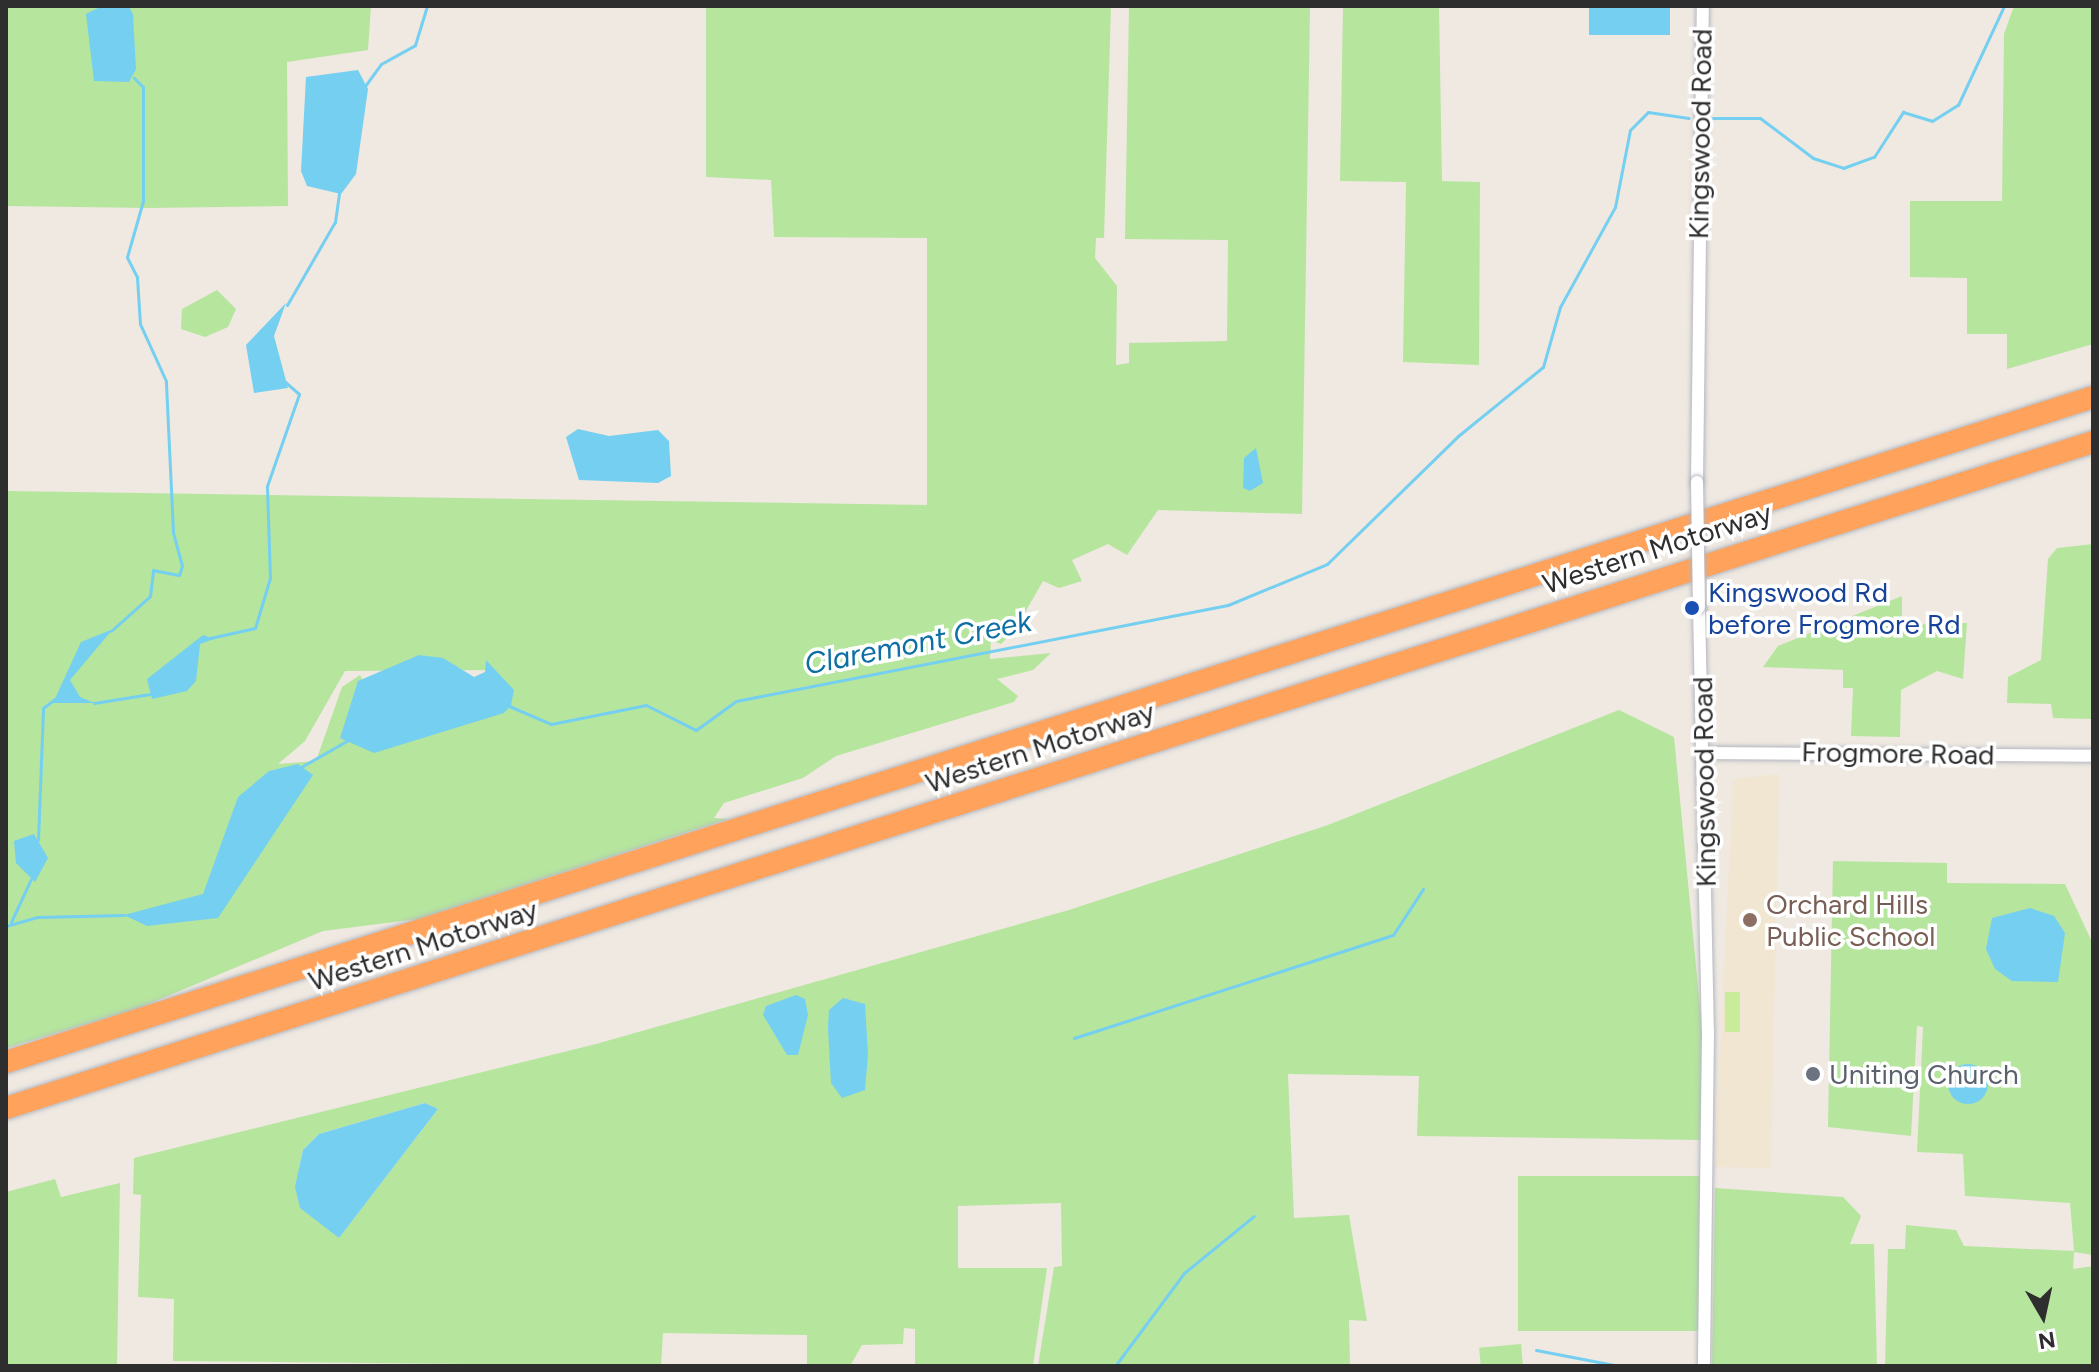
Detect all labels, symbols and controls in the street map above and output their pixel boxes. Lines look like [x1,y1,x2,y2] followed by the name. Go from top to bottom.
[1681,28,1719,240] street label: Kingswood Road
[1538,495,1776,601] street label: Western Motorway
[1708,575,1961,641] place label: Kingswood Rd before Frogmore Rd
[1683,599,1701,617] marker: Kingswood Rd before Frogmore Rd
[801,603,1035,683] water label: Claremont Creek
[1685,676,1723,888] street label: Kingswood Road
[921,694,1159,800] street label: Western Motorway
[1801,735,1995,771] street label: Frogmore Road
[1766,887,1935,953] place label: Orchard Hills Public School
[304,892,542,998] street label: Western Motorway
[1741,911,1759,929] marker: Orchard Hills Public School
[1829,1057,2019,1091] place label: Uniting Church
[1804,1065,1822,1083] marker: Uniting Church
[2003,1276,2083,1356] north arrow
[2036,1326,2057,1355] text: N

